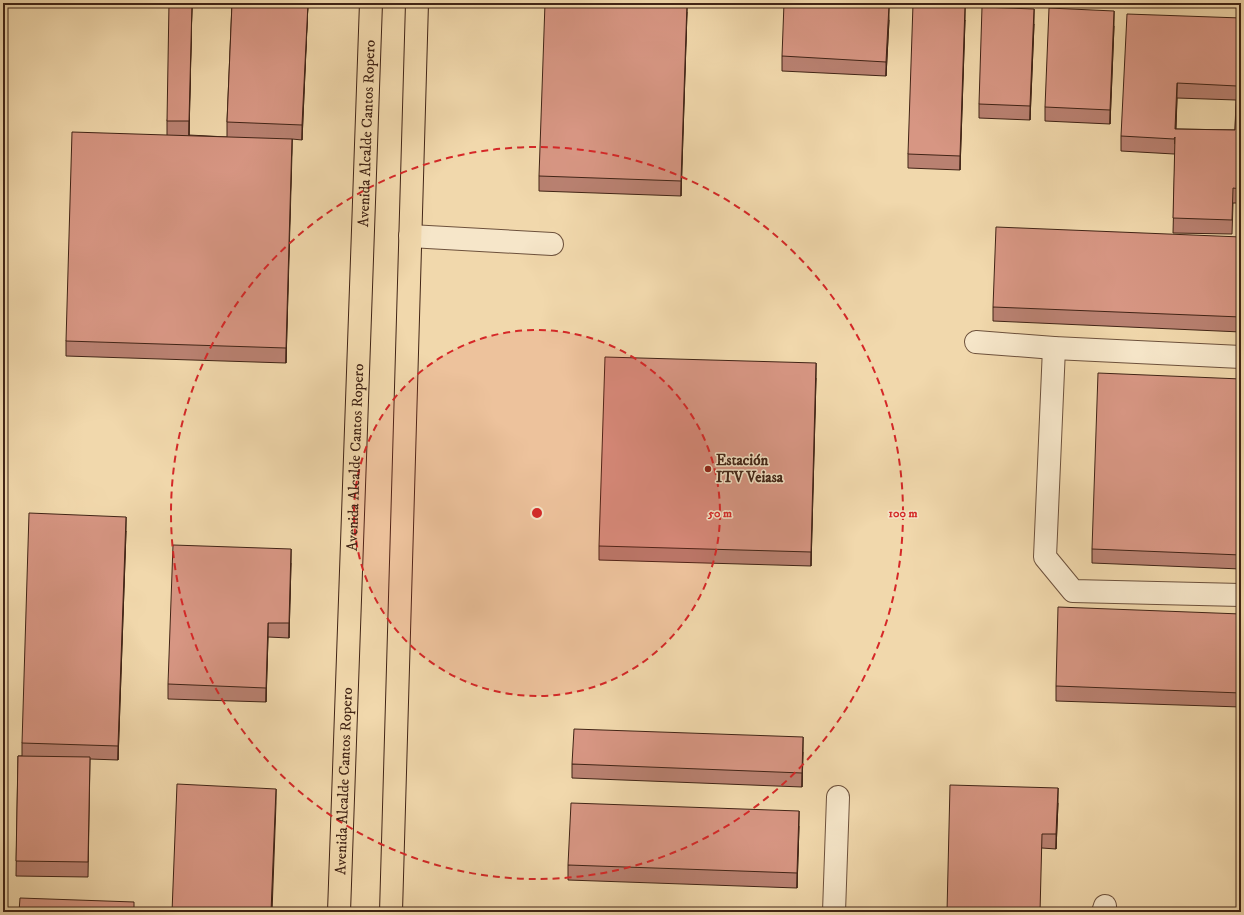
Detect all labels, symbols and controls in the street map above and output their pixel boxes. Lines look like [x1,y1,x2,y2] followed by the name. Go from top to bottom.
[354,39,380,228] street label: Avenida Alcalde Cantos Ropero
[343,363,368,551] street label: Avenida Alcalde Cantos Ropero
[716,451,784,487] place label: Estación ITV Veiasa
[703,464,713,474] marker: Estación ITV Veiasa
[530,506,544,520] centre of rings
[707,506,732,521] text: 50 m
[889,506,917,521] text: 100 m
[331,687,357,875] street label: Avenida Alcalde Cantos Ropero

